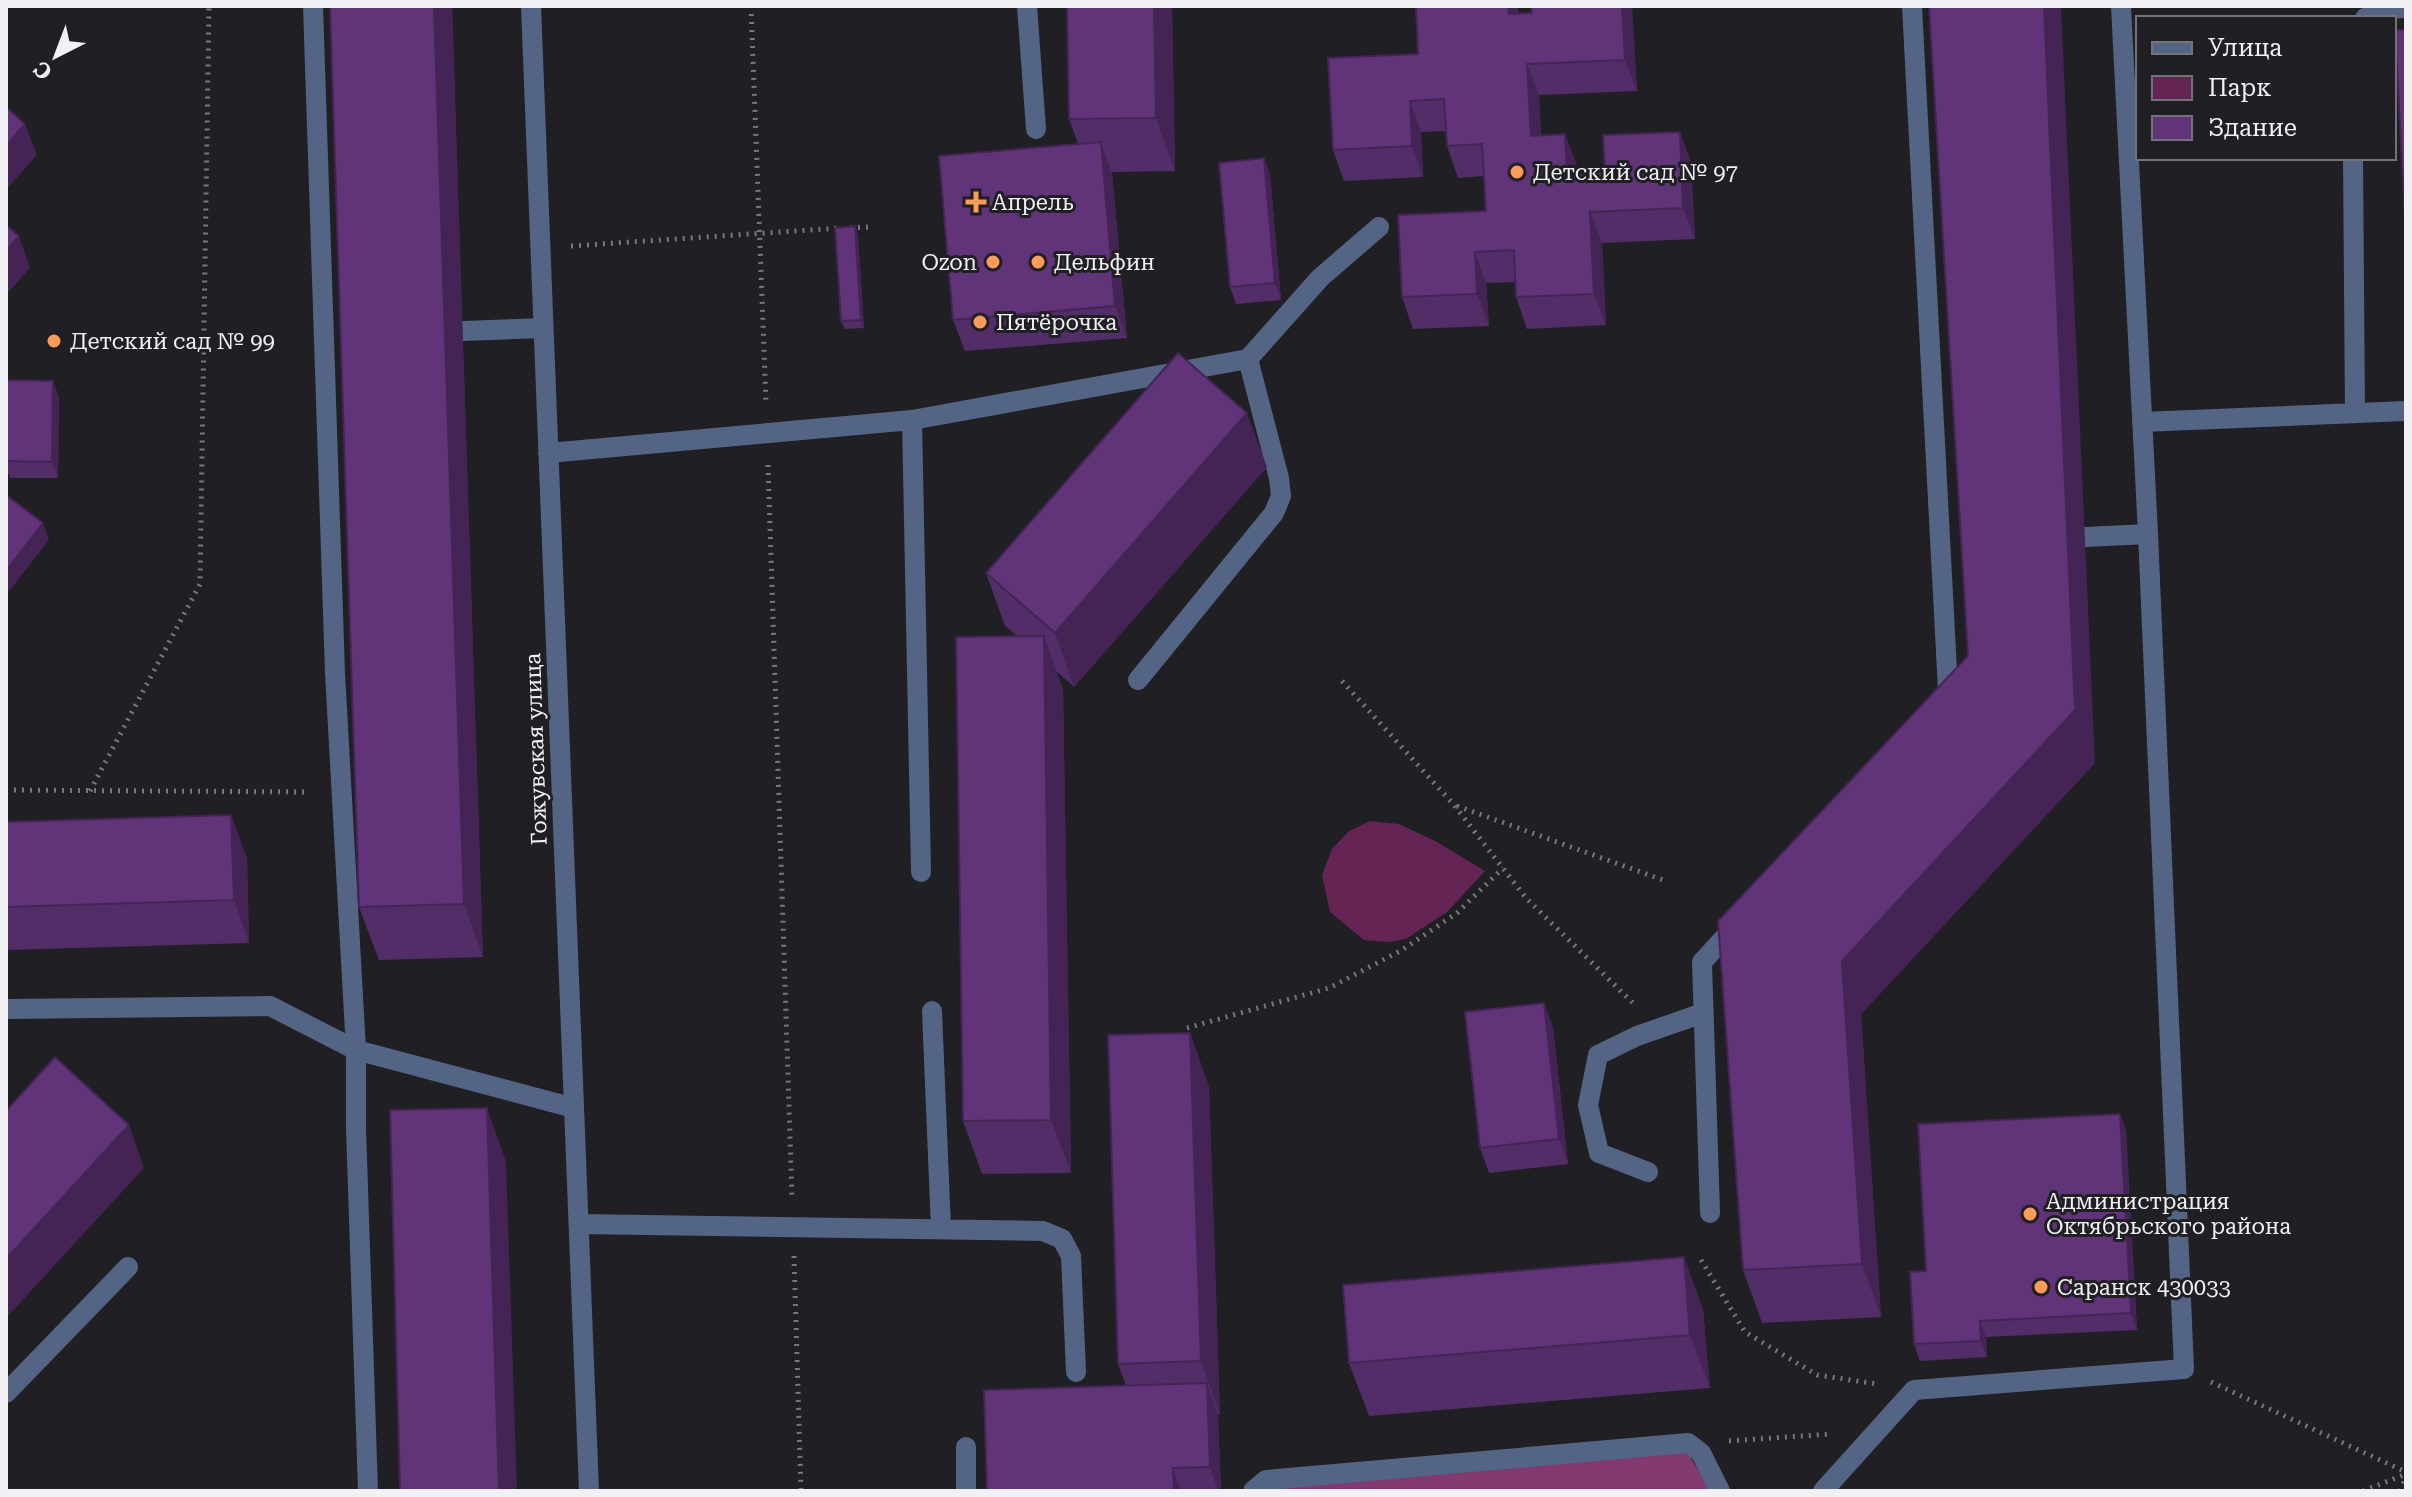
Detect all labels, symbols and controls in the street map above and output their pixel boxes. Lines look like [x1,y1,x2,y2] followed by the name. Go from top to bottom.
[16,16,96,96] north arrow
[2136,16,2396,160] legend
[2208,34,2282,62] text: Улица
[29,56,57,85] text: С
[2208,74,2271,102] text: Парк
[2208,114,2297,142] text: Здание
[1533,160,1738,185] place label: Детский сад № 97
[1508,163,1526,181] marker: Детский сад № 97
[992,190,1074,215] place label: Апрель
[967,193,985,211] marker: Апрель
[921,250,977,275] place label: Ozon
[1054,250,1155,275] place label: Дельфин
[984,253,1002,271] marker: Ozon
[1029,253,1047,271] marker: Дельфин
[996,310,1117,335] place label: Пятёрочка
[971,313,989,331] marker: Пятёрочка
[70,329,275,354] place label: Детский сад № 99
[45,332,63,350] marker: Детский сад № 99
[520,652,552,846] street label: Гожувская улица
[2046,1189,2291,1239] place label: Администрация Октябрьского района
[2021,1205,2039,1223] marker: Администрация Октябрьского района
[2057,1275,2231,1300] place label: Саранск 430033
[2032,1278,2050,1296] marker: Саранск 430033

